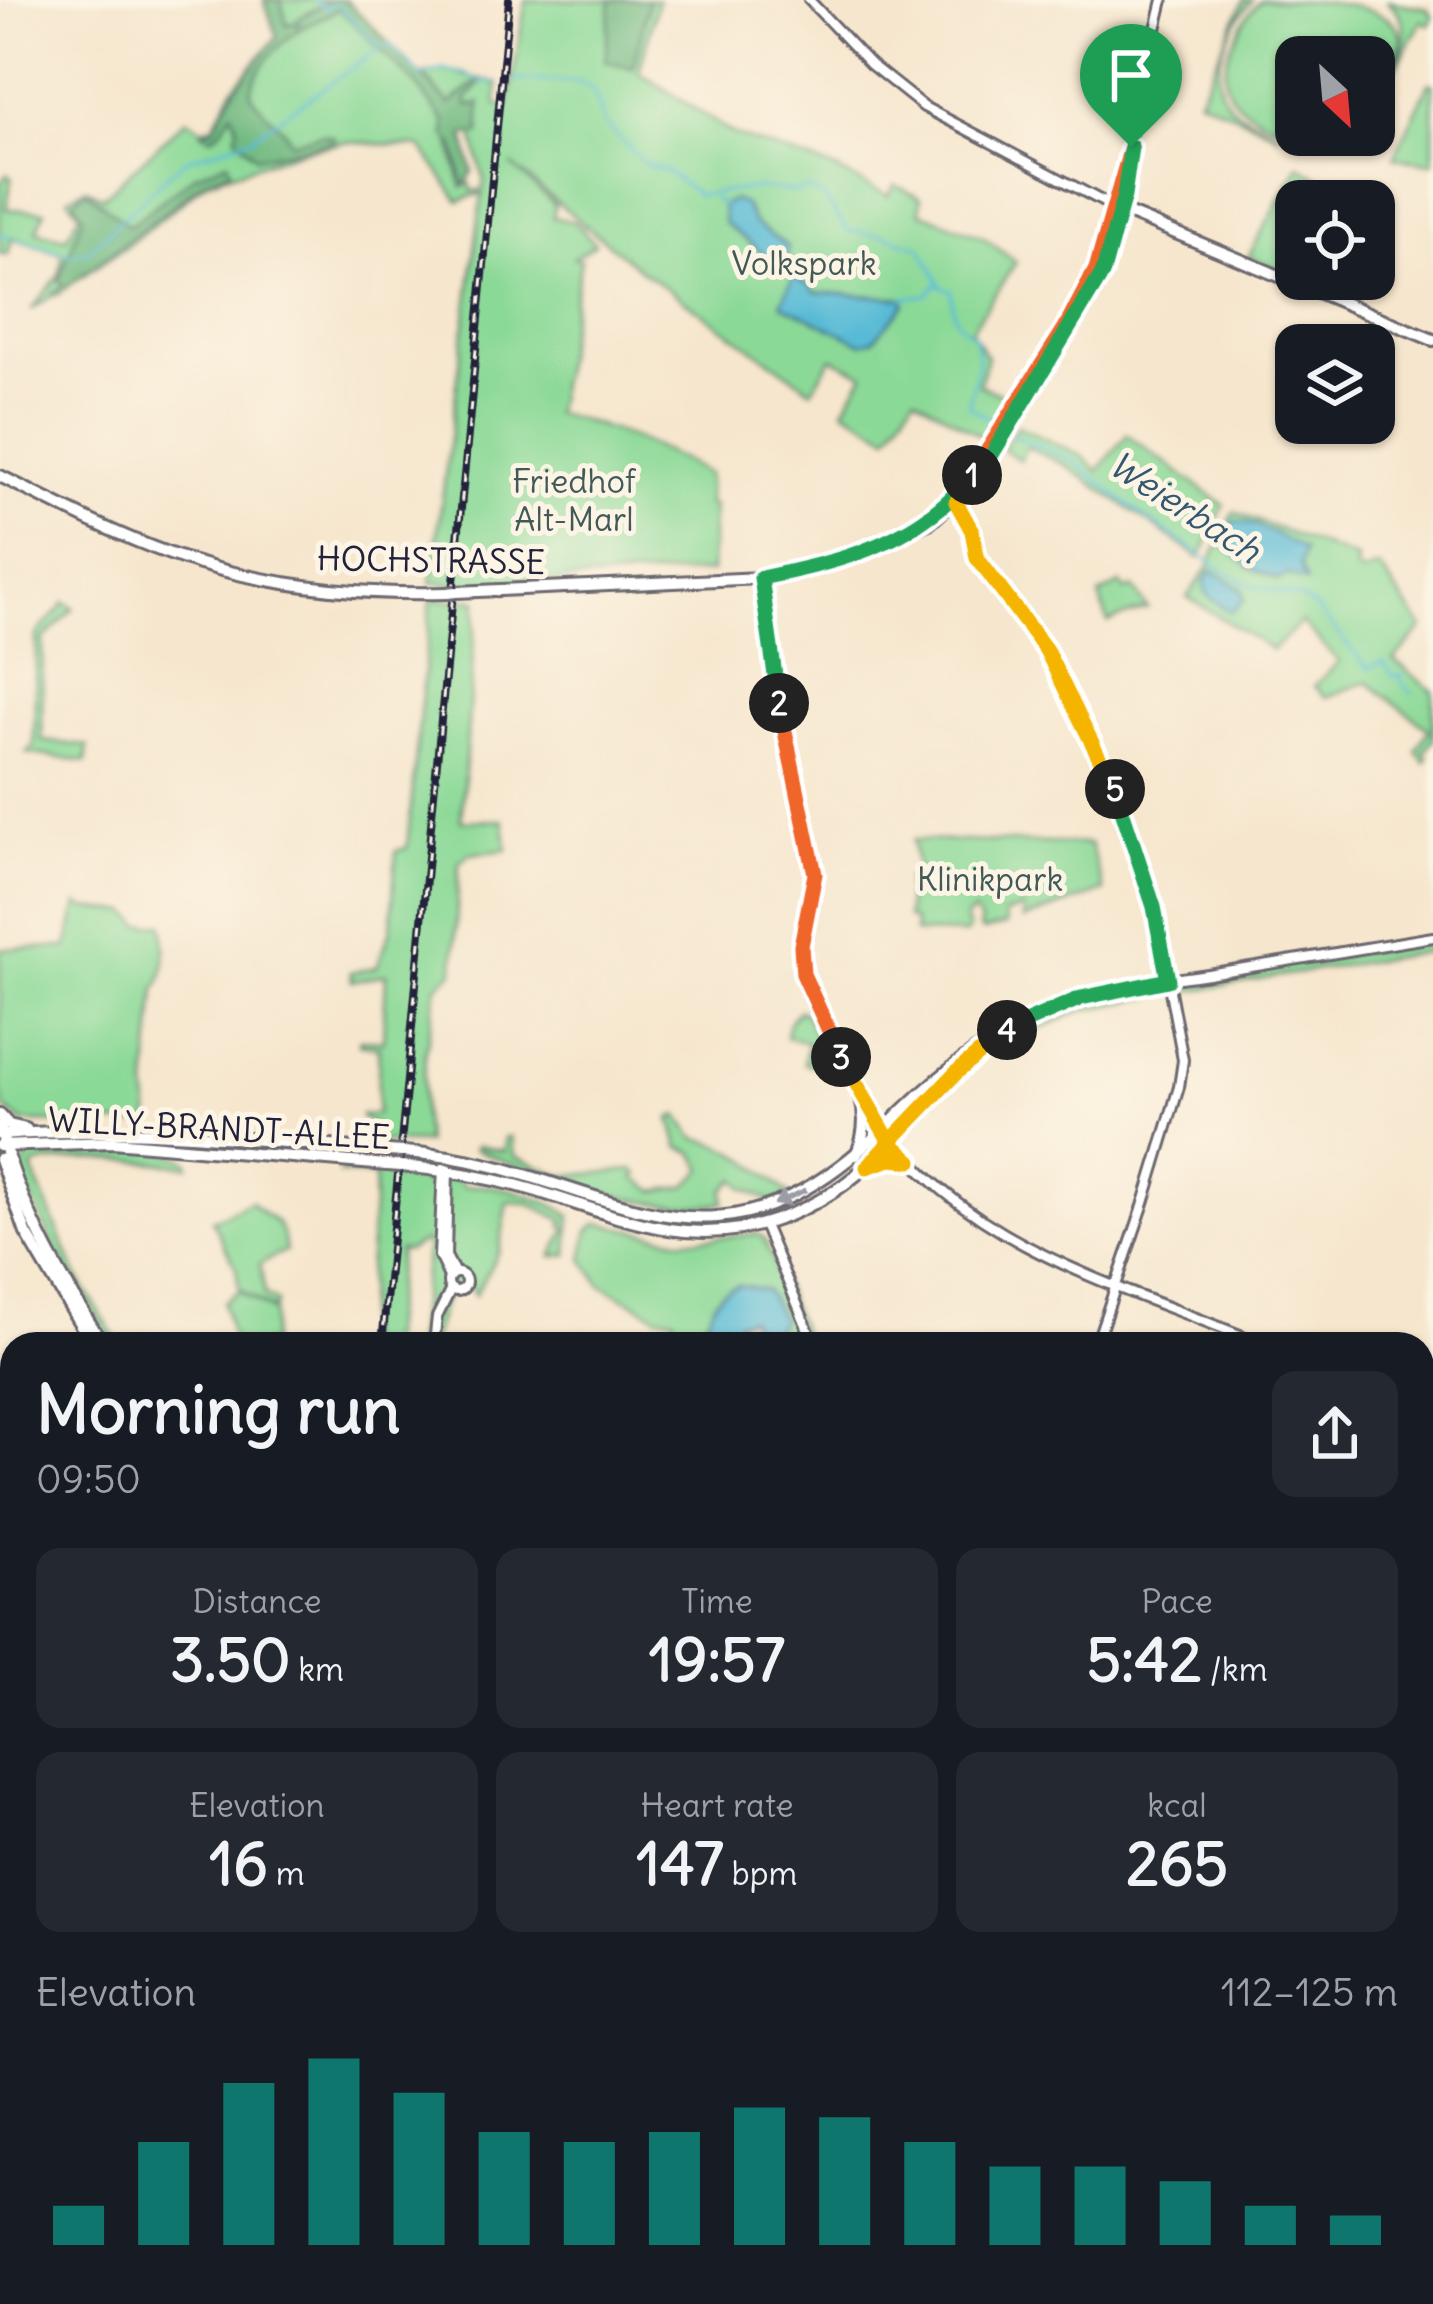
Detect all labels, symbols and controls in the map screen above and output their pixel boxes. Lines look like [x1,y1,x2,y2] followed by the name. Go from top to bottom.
[1080,24,1182,147] pin
[1275,36,1395,156] north arrow
[1275,36,1395,444] map controls
[1098,42,1164,108] icon: arrive
[1275,180,1395,300] button: locate
[731,242,877,284] park label: Volkspark
[1275,324,1395,444] button: layers
[1100,442,1270,574] water label: Weierbach
[942,445,1002,505] pin: 1
[965,454,979,496] text: 1
[512,460,637,540] park label: Friedhof Alt-Marl
[317,537,545,583] street label: HOCHSTRASSE
[749,673,809,733] pin: 2
[770,682,788,724] text: 2
[1085,759,1145,819] pin: 5
[1106,768,1124,810] text: 5
[917,858,1063,900] park label: Klinikpark
[977,1000,1037,1060] pin: 4
[997,1009,1017,1051] text: 4
[811,1027,871,1087] pin: 3
[832,1036,850,1078] text: 3
[47,1098,391,1158] street label: WILLY-BRANDT-ALLEE
[772,1188,807,1208] one-way arrow
[36,1368,400,1451] text: Morning run
[1272,1371,1398,1497] button: share
[36,1455,141,1504] text: 09:50
[193,1580,321,1622] text: Distance
[681,1580,753,1622] text: Time
[1141,1580,1213,1622] text: Pace
[170,1622,290,1697] text: 3.50
[649,1622,785,1697] text: 19:57
[1086,1622,1202,1697] text: 5:42
[290,1648,344,1690] text: km
[1202,1648,1268,1690] text: /km
[189,1784,325,1826] text: Elevation
[640,1784,794,1826] text: Heart rate
[1147,1784,1207,1826] text: kcal
[209,1826,268,1901] text: 16
[636,1826,724,1901] text: 147
[1126,1826,1228,1901] text: 265
[268,1852,305,1894] text: m
[724,1852,798,1894] text: bpm
[36,1968,196,2017] text: Elevation
[1221,1968,1398,2017] text: 112–125 m

